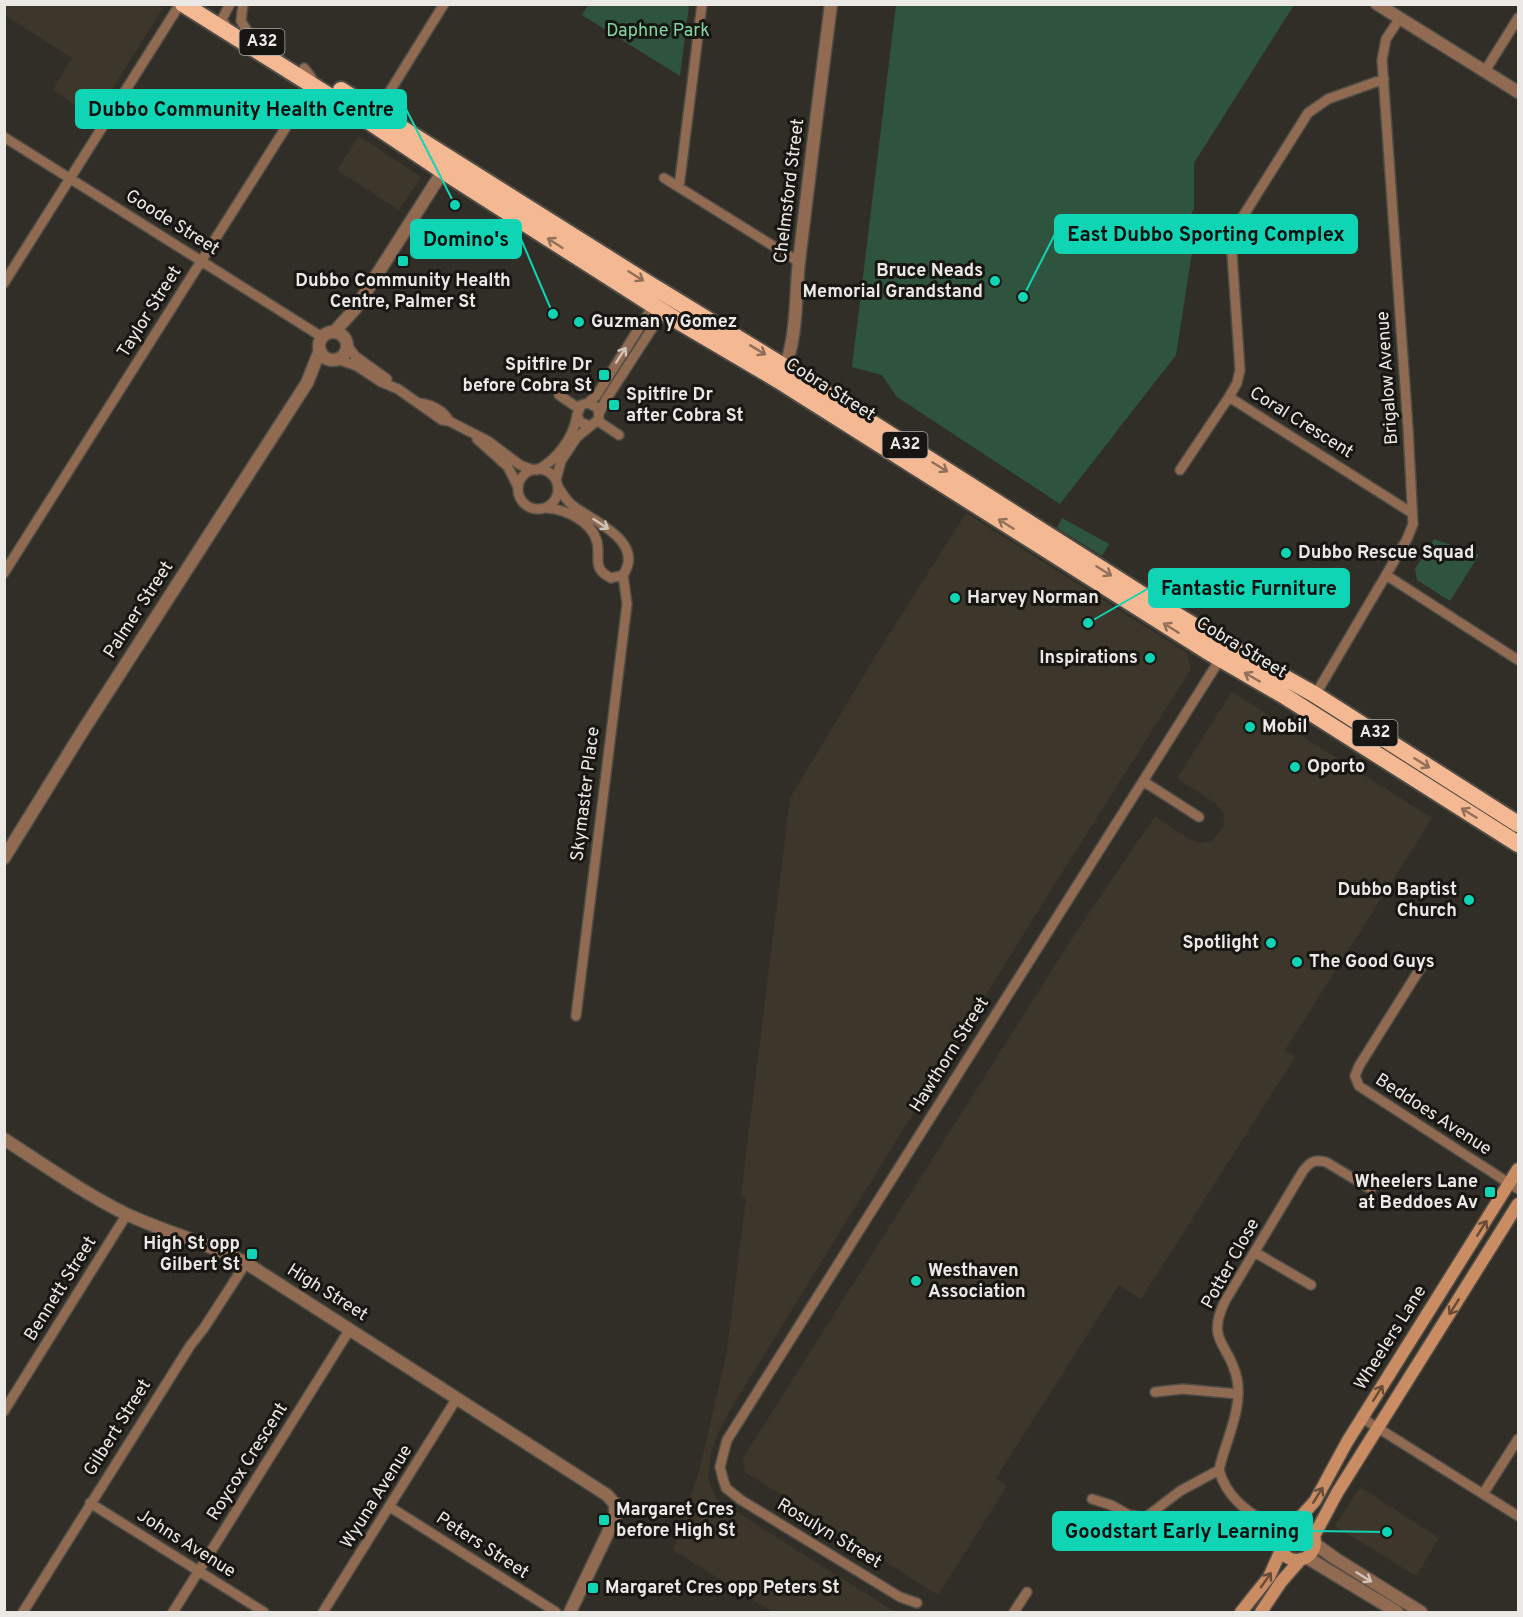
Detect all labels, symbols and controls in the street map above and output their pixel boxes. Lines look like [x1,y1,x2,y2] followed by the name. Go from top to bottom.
[606,20,710,43] park label: Daphne Park
[240,29,284,55] road number: A32
[76,90,406,128] callout: Dubbo Community Health Centre
[88,98,394,124] text: Dubbo Community Health Centre
[770,117,810,265] street label: Chelmsford Street
[121,185,223,261] street label: Goode Street
[1055,215,1357,253] callout: East Dubbo Sporting Complex
[411,220,521,258] callout: Domino's
[1067,223,1345,249] text: East Dubbo Sporting Complex
[423,228,509,254] text: Domino's
[547,237,564,249] one-way arrow
[396,254,410,268] marker: Dubbo Community Health Centre, Palmer St
[803,260,983,304] place label: Bruce Neads Memorial Grandstand
[113,262,187,362] street label: Taylor Street
[295,270,511,314] place label: Dubbo Community Health Centre, Palmer St
[627,270,644,282] one-way arrow
[988,274,1002,288] marker: Bruce Neads Memorial Grandstand
[1372,310,1404,446] street label: Brigalow Avenue
[591,311,737,334] place label: Guzman y Gomez
[572,315,586,329] marker: Guzman y Gomez
[749,344,766,356] one-way arrow
[616,347,628,364] one-way arrow
[781,353,879,427] street label: Cobra Street
[462,354,592,398] place label: Spitfire Dr before Cobra St
[597,368,611,382] marker: Spitfire Dr before Cobra St
[1245,382,1357,464] street label: Coral Crescent
[626,384,744,428] place label: Spitfire Dr after Cobra St
[607,398,621,412] marker: Spitfire Dr after Cobra St
[882,432,928,458] road number: A32
[931,461,948,473] one-way arrow
[593,517,610,530] one-way arrow
[998,518,1015,530] one-way arrow
[1298,542,1474,565] place label: Dubbo Rescue Squad
[1279,546,1293,560] marker: Dubbo Rescue Squad
[99,557,179,663] street label: Palmer Street
[1096,564,1113,577] one-way arrow
[1149,569,1349,607] callout: Fantastic Furniture
[1161,577,1337,603] text: Fantastic Furniture
[967,587,1099,610] place label: Harvey Norman
[948,591,962,605] marker: Harvey Norman
[1191,612,1291,684] street label: Cobra Street
[1163,622,1180,634] one-way arrow
[1039,647,1138,670] place label: Inspirations
[1143,651,1157,665] marker: Inspirations
[1244,671,1261,683] one-way arrow
[1262,716,1308,739] place label: Mobil
[1243,720,1257,734] marker: Mobil
[1352,720,1398,746] road number: A32
[566,726,606,862] street label: Skymaster Place
[1307,756,1365,779] place label: Oporto
[1414,757,1430,769] one-way arrow
[1288,760,1302,774] marker: Oporto
[1461,806,1478,818] one-way arrow
[1338,879,1457,923] place label: Dubbo Baptist Church
[1462,893,1476,907] marker: Dubbo Baptist Church
[1183,932,1259,955] place label: Spotlight
[1264,936,1278,950] marker: Spotlight
[1309,951,1435,974] place label: The Good Guys
[1290,955,1304,969] marker: The Good Guys
[905,993,995,1117] street label: Hawthorn Street
[1370,1069,1496,1161] street label: Beddoes Avenue
[1355,1171,1478,1215] place label: Wheelers Lane at Beddoes Av
[1483,1185,1497,1199] marker: Wheelers Lane at Beddoes Av
[1197,1215,1265,1313] street label: Potter Close
[1476,1220,1488,1237] one-way arrow
[20,1232,102,1346] street label: Bennett Street
[143,1233,240,1277] place label: High St opp Gilbert St
[245,1247,259,1261] marker: High St opp Gilbert St
[282,1259,372,1327] street label: High Street
[928,1260,1026,1304] place label: Westhaven Association
[909,1274,923,1288] marker: Westhaven Association
[1350,1281,1432,1395] street label: Wheelers Lane
[1447,1298,1459,1315] one-way arrow
[79,1375,157,1481] street label: Gilbert Street
[1372,1385,1384,1402] one-way arrow
[203,1399,293,1525] street label: Roycox Crescent
[336,1441,418,1553] street label: Wyuna Avenue
[1312,1486,1325,1503] one-way arrow
[772,1494,886,1574] street label: Rosulyn Street
[616,1499,736,1543] place label: Margaret Cres before High St
[132,1504,240,1584] street label: Johns Avenue
[431,1507,533,1585] street label: Peters Street
[1053,1512,1312,1550] callout: Goodstart Early Learning
[597,1513,611,1527] marker: Margaret Cres before High St
[1065,1520,1299,1546] text: Goodstart Early Learning
[1355,1570,1372,1583] one-way arrow
[1260,1573,1272,1589] one-way arrow
[605,1577,840,1600] place label: Margaret Cres opp Peters St
[586,1581,600,1595] marker: Margaret Cres opp Peters St

